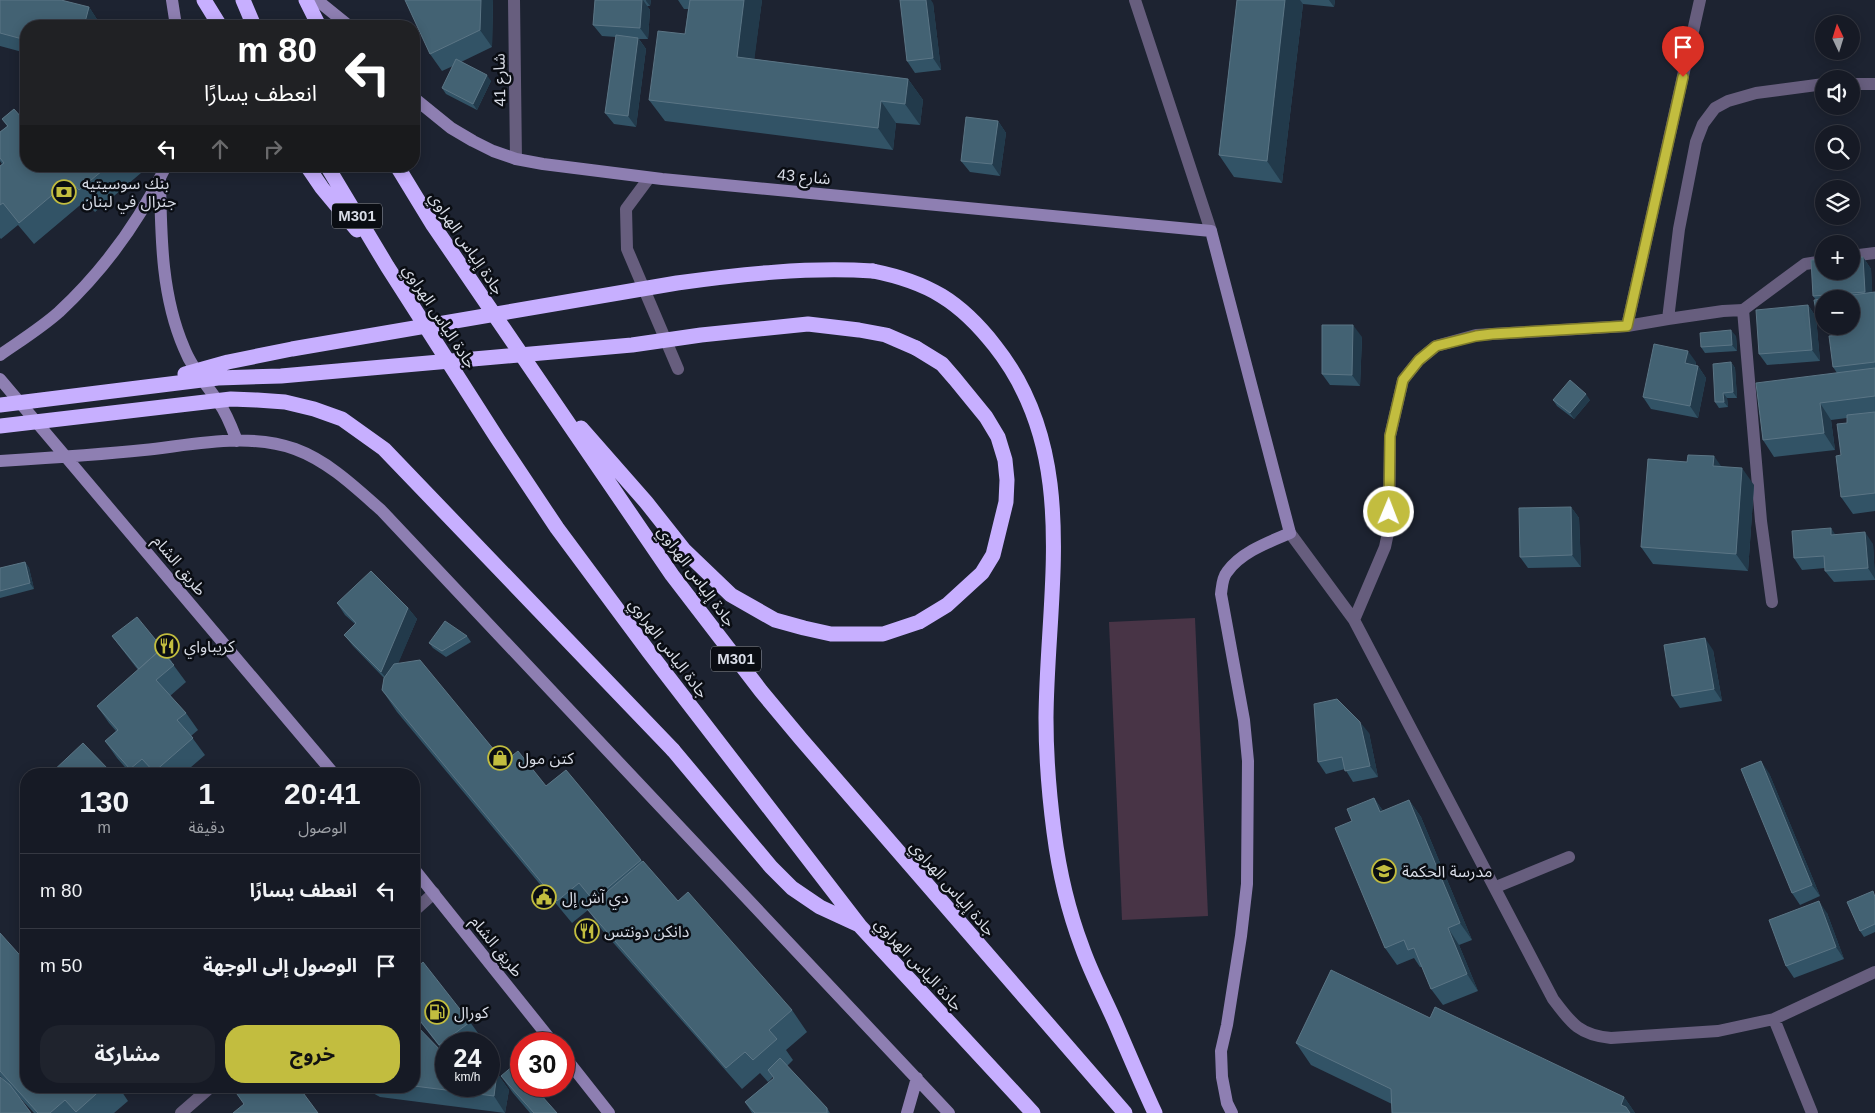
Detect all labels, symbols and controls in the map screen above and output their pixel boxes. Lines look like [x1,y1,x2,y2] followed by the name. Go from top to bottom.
[1815,15,1860,60] north arrow
[1815,15,1860,335] map controls
[1662,26,1704,77] pin
[237,30,317,69] text: 80 m
[1669,33,1697,61] icon: arrive
[335,40,400,105] icon: left
[491,53,512,107] street label: شارع 41
[1815,70,1860,115] button: sound
[204,81,317,106] text: انعطف يسارًا
[1815,125,1860,170] button: search
[153,135,181,163] icon: left
[206,135,234,163] icon: ahead
[259,135,287,163] icon: right
[776,166,831,191] street label: شارع 43
[82,175,176,214] place label: بنك سوسيتيه جنرال في لبنان
[51,179,77,205] bank icon: بنك سوسيتيه جنرال في لبنان
[1815,180,1860,225] button: layers
[423,189,507,300] street label: جادة إلياس الهراوي
[332,204,382,228] road number: M301
[1815,235,1860,280] button: +
[397,261,479,373] street label: جادة الياس الهراوي
[1815,290,1860,335] button: −
[1362,485,1414,537] position arrow
[651,523,739,632] street label: جادة إلياس الهراوي
[147,532,210,601] street label: طريق الشام
[623,595,712,704] street label: جادة الياس الهراوي
[154,633,180,659] restaurant icon: كريباواي
[184,638,235,659] place label: كريباواي
[711,646,761,672] road number: M301
[487,745,513,771] shop icon: كتن مول
[518,750,574,769] place label: كتن مول
[198,777,215,810] text: 1
[284,777,361,810] text: 20:41
[79,785,129,818] text: 130
[98,819,111,836] text: m
[188,819,225,836] text: دقيقة
[298,819,347,836] text: الوصول
[904,837,998,942] street label: جادة إلياس الهراوي
[1371,858,1397,884] school or university icon: مدرسة الحكمة
[1402,863,1492,881] place label: مدرسة الحكمة
[372,877,400,905] icon: left
[40,880,82,901] text: 80 m
[250,880,357,901] text: انعطف يسارًا
[531,884,557,910] public building icon: دي آش إل
[562,889,629,910] place label: دي آش إل
[464,913,526,983] street label: طريق الشام
[869,915,966,1017] street label: جادة الياس الهراوي
[574,918,600,944] restaurant icon: دانكن دونتس
[604,923,689,941] place label: دانكن دونتس
[372,952,400,980] icon: arrive
[40,955,82,976] text: 50 m
[203,955,357,976] text: الوصول إلى الوجهة
[424,999,450,1025] fuel station icon: كورال
[454,1004,489,1023] place label: كورال
[40,1025,215,1083] button: مشاركة
[225,1025,400,1083] button: خروج
[510,1032,575,1097] speed limit sign: 30
[454,1044,481,1072] text: 24
[454,1070,481,1084] text: km/h

